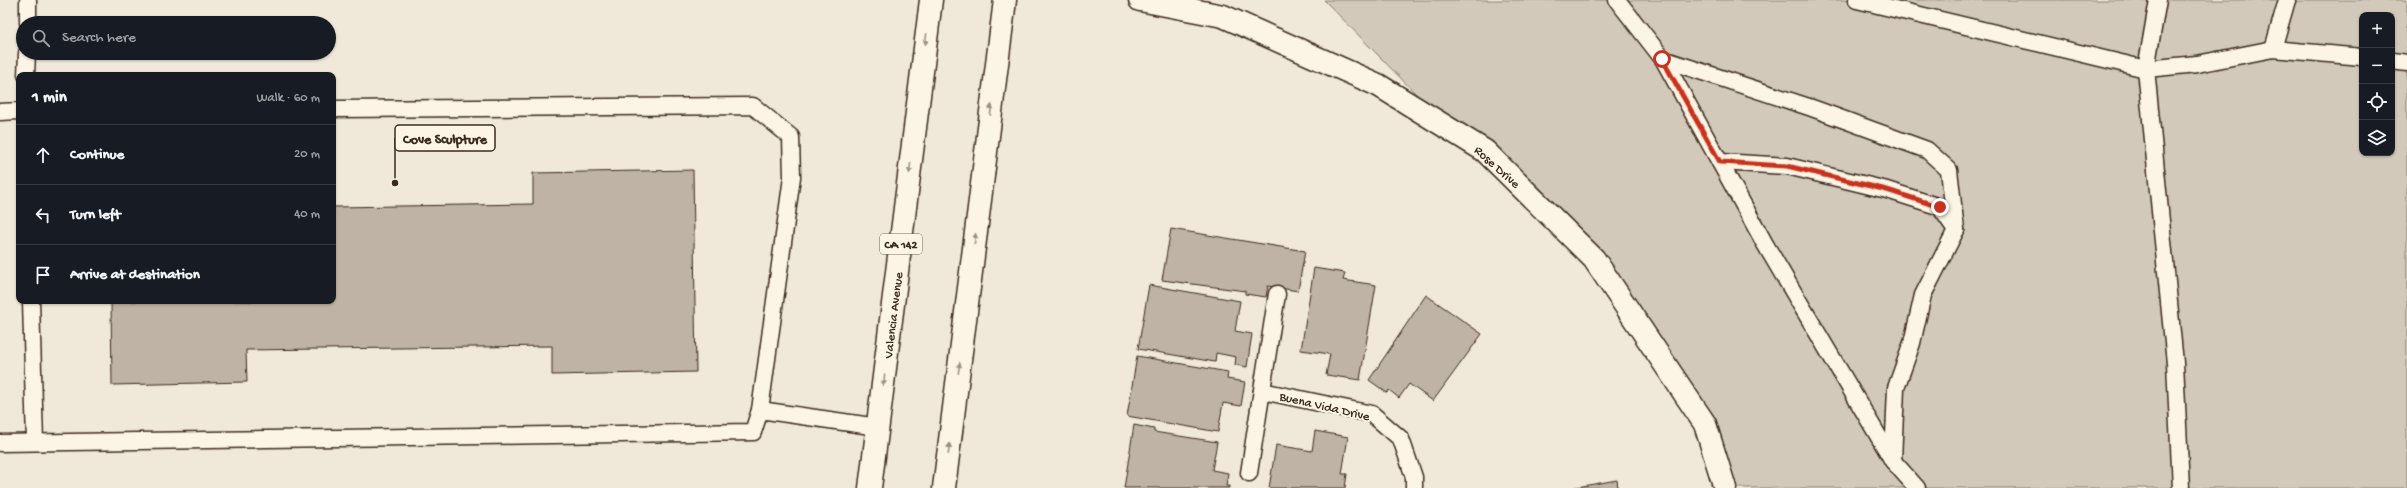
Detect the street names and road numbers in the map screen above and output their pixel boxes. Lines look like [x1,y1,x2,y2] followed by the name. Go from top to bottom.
[1470,143,1523,193] street label: Rose Drive
[880,234,922,254] road number: CA 142
[882,271,907,360] street label: Valencia Avenue
[1277,390,1371,425] street label: Buena Vida Drive

